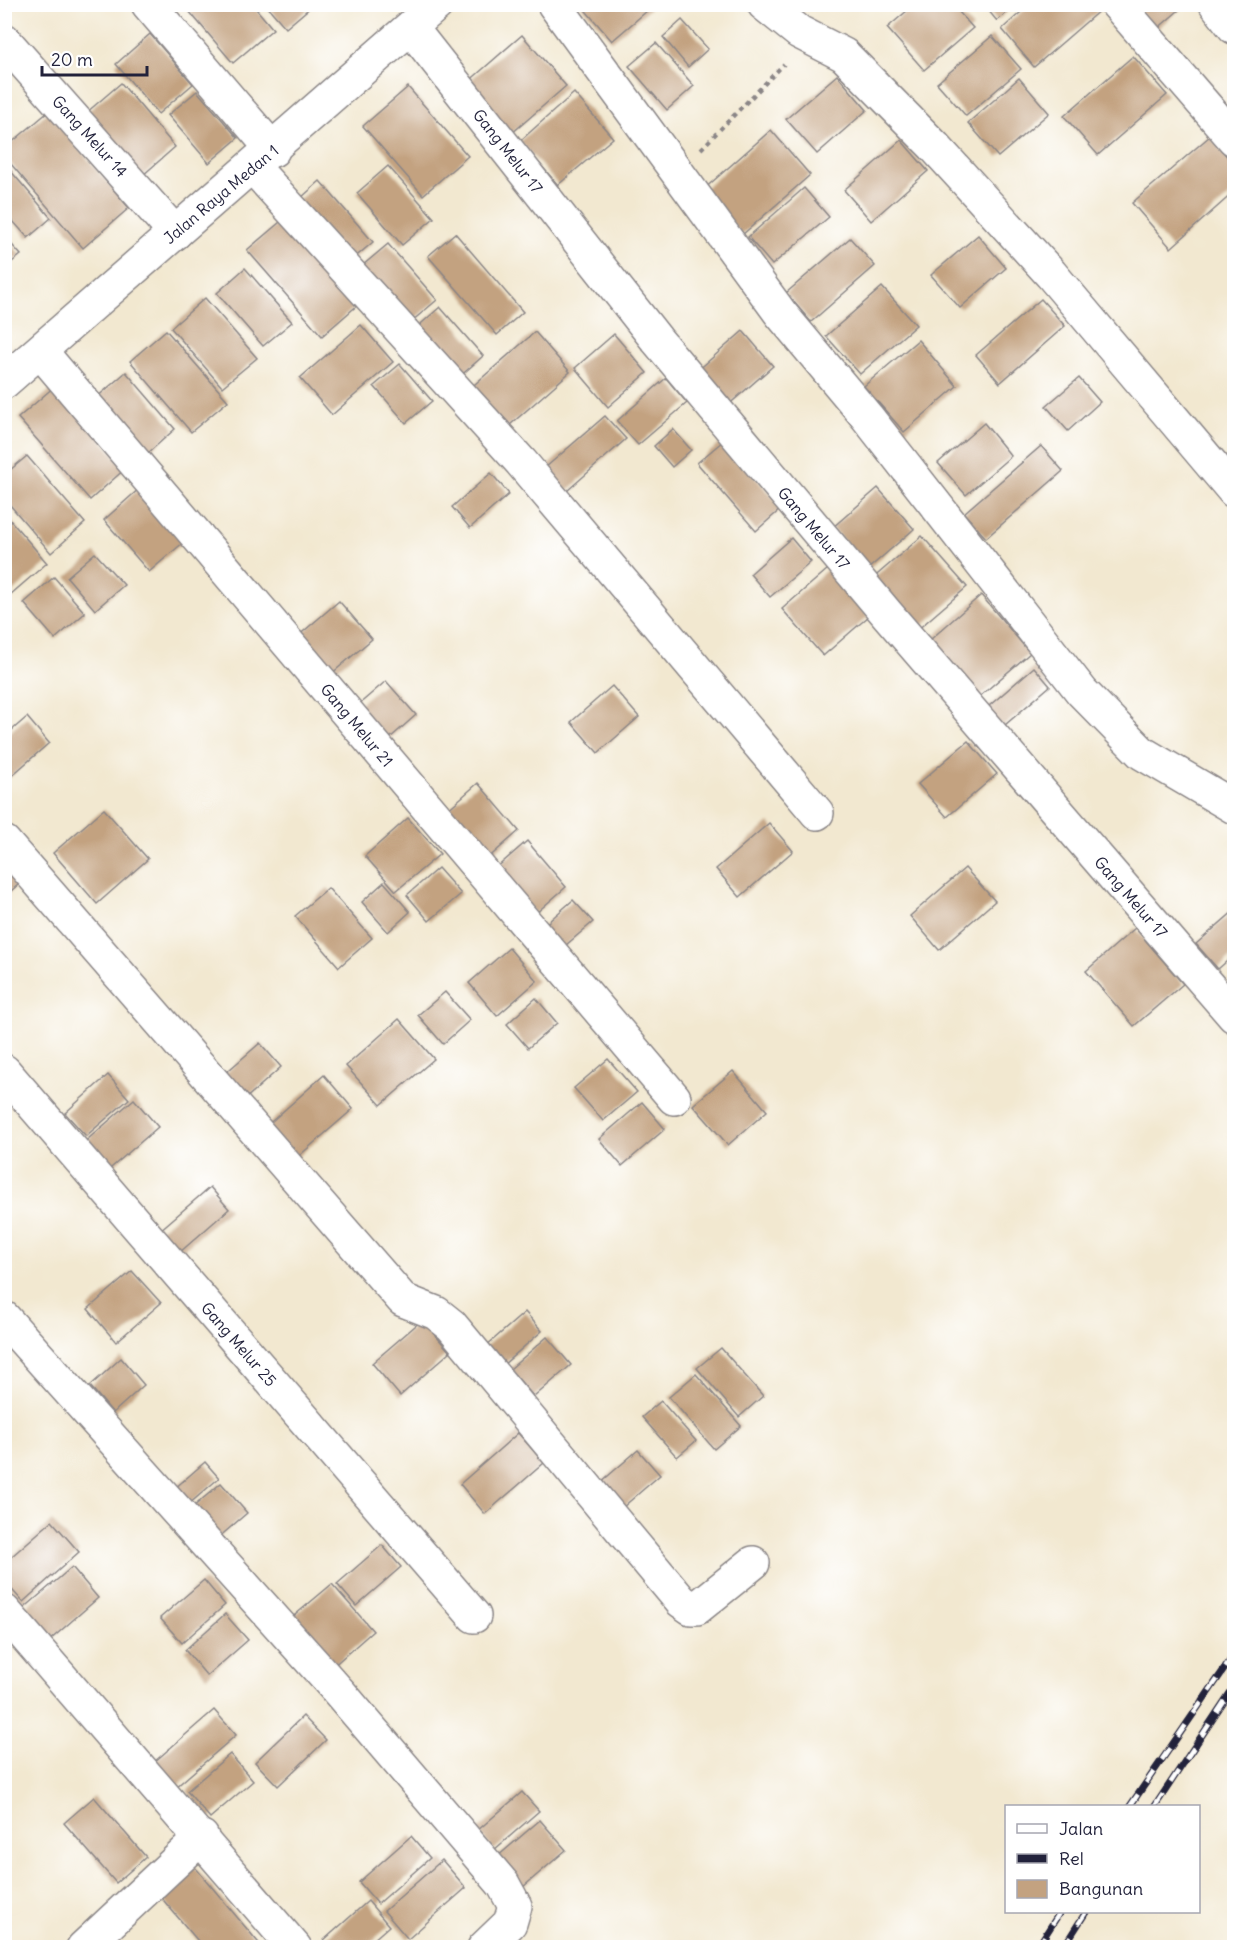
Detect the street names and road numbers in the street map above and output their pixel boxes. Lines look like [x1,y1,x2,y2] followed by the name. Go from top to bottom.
[48,91,132,181] street label: Gang Melur 14
[469,105,547,197] street label: Gang Melur 17
[160,140,282,248] street label: Jalan Raya Medan 1
[774,483,854,573] street label: Gang Melur 17
[316,679,398,771] street label: Gang Melur 21
[1090,852,1172,942] street label: Gang Melur 17
[197,1298,281,1390] street label: Gang Melur 25

